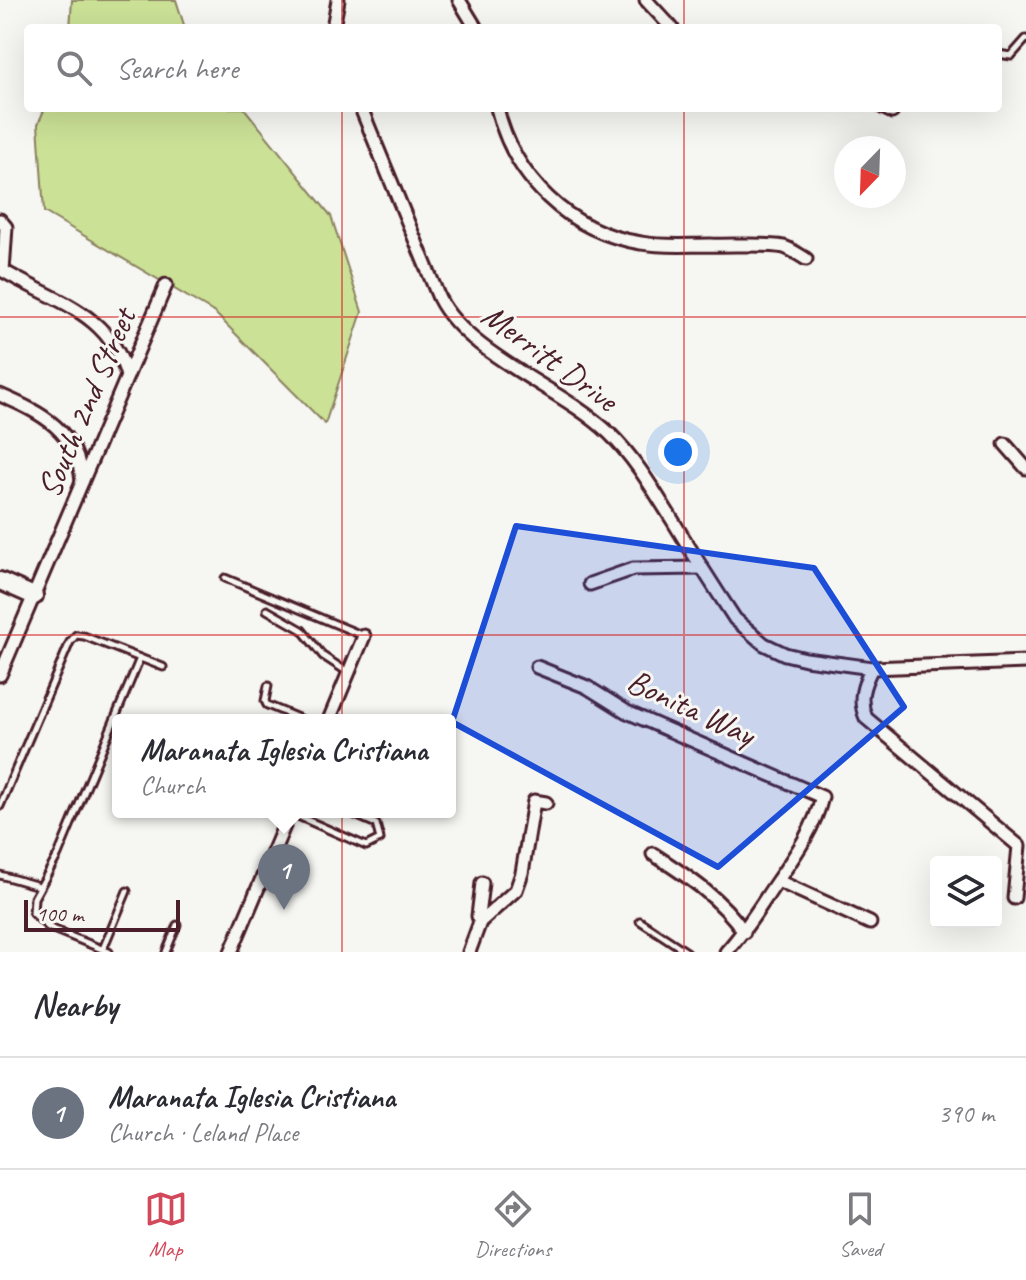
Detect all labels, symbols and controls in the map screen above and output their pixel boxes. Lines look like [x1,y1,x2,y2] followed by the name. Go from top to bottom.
[24,24,1002,112] search box
[52,46,96,90] icon: search
[116,49,238,87] text: Search here
[834,136,906,208] north arrow
[474,293,629,422] street label: Merritt Drive
[27,299,147,504] street label: South 2nd Street
[658,432,698,472] your location
[620,659,765,757] street label: Bonita Way
[112,714,456,818] popup
[140,731,428,769] text: Maranata Iglesia Cristiana
[140,769,205,802] text: Church
[258,844,310,910] pin: 1
[930,856,1002,928] map controls
[930,856,1002,928] button: layers
[24,896,180,932] scale bar
[36,900,83,928] text: 100 m
[32,983,118,1026] text: Nearby
[108,1078,395,1116] text: Maranata Iglesia Cristiana
[52,1097,64,1130] text: 1
[938,1097,994,1130] text: 390 m
[108,1116,298,1149] text: Church · Leland Place
[144,1187,188,1263] tab: Map
[475,1187,551,1263] tab: Directions
[838,1187,882,1263] tab: Saved

